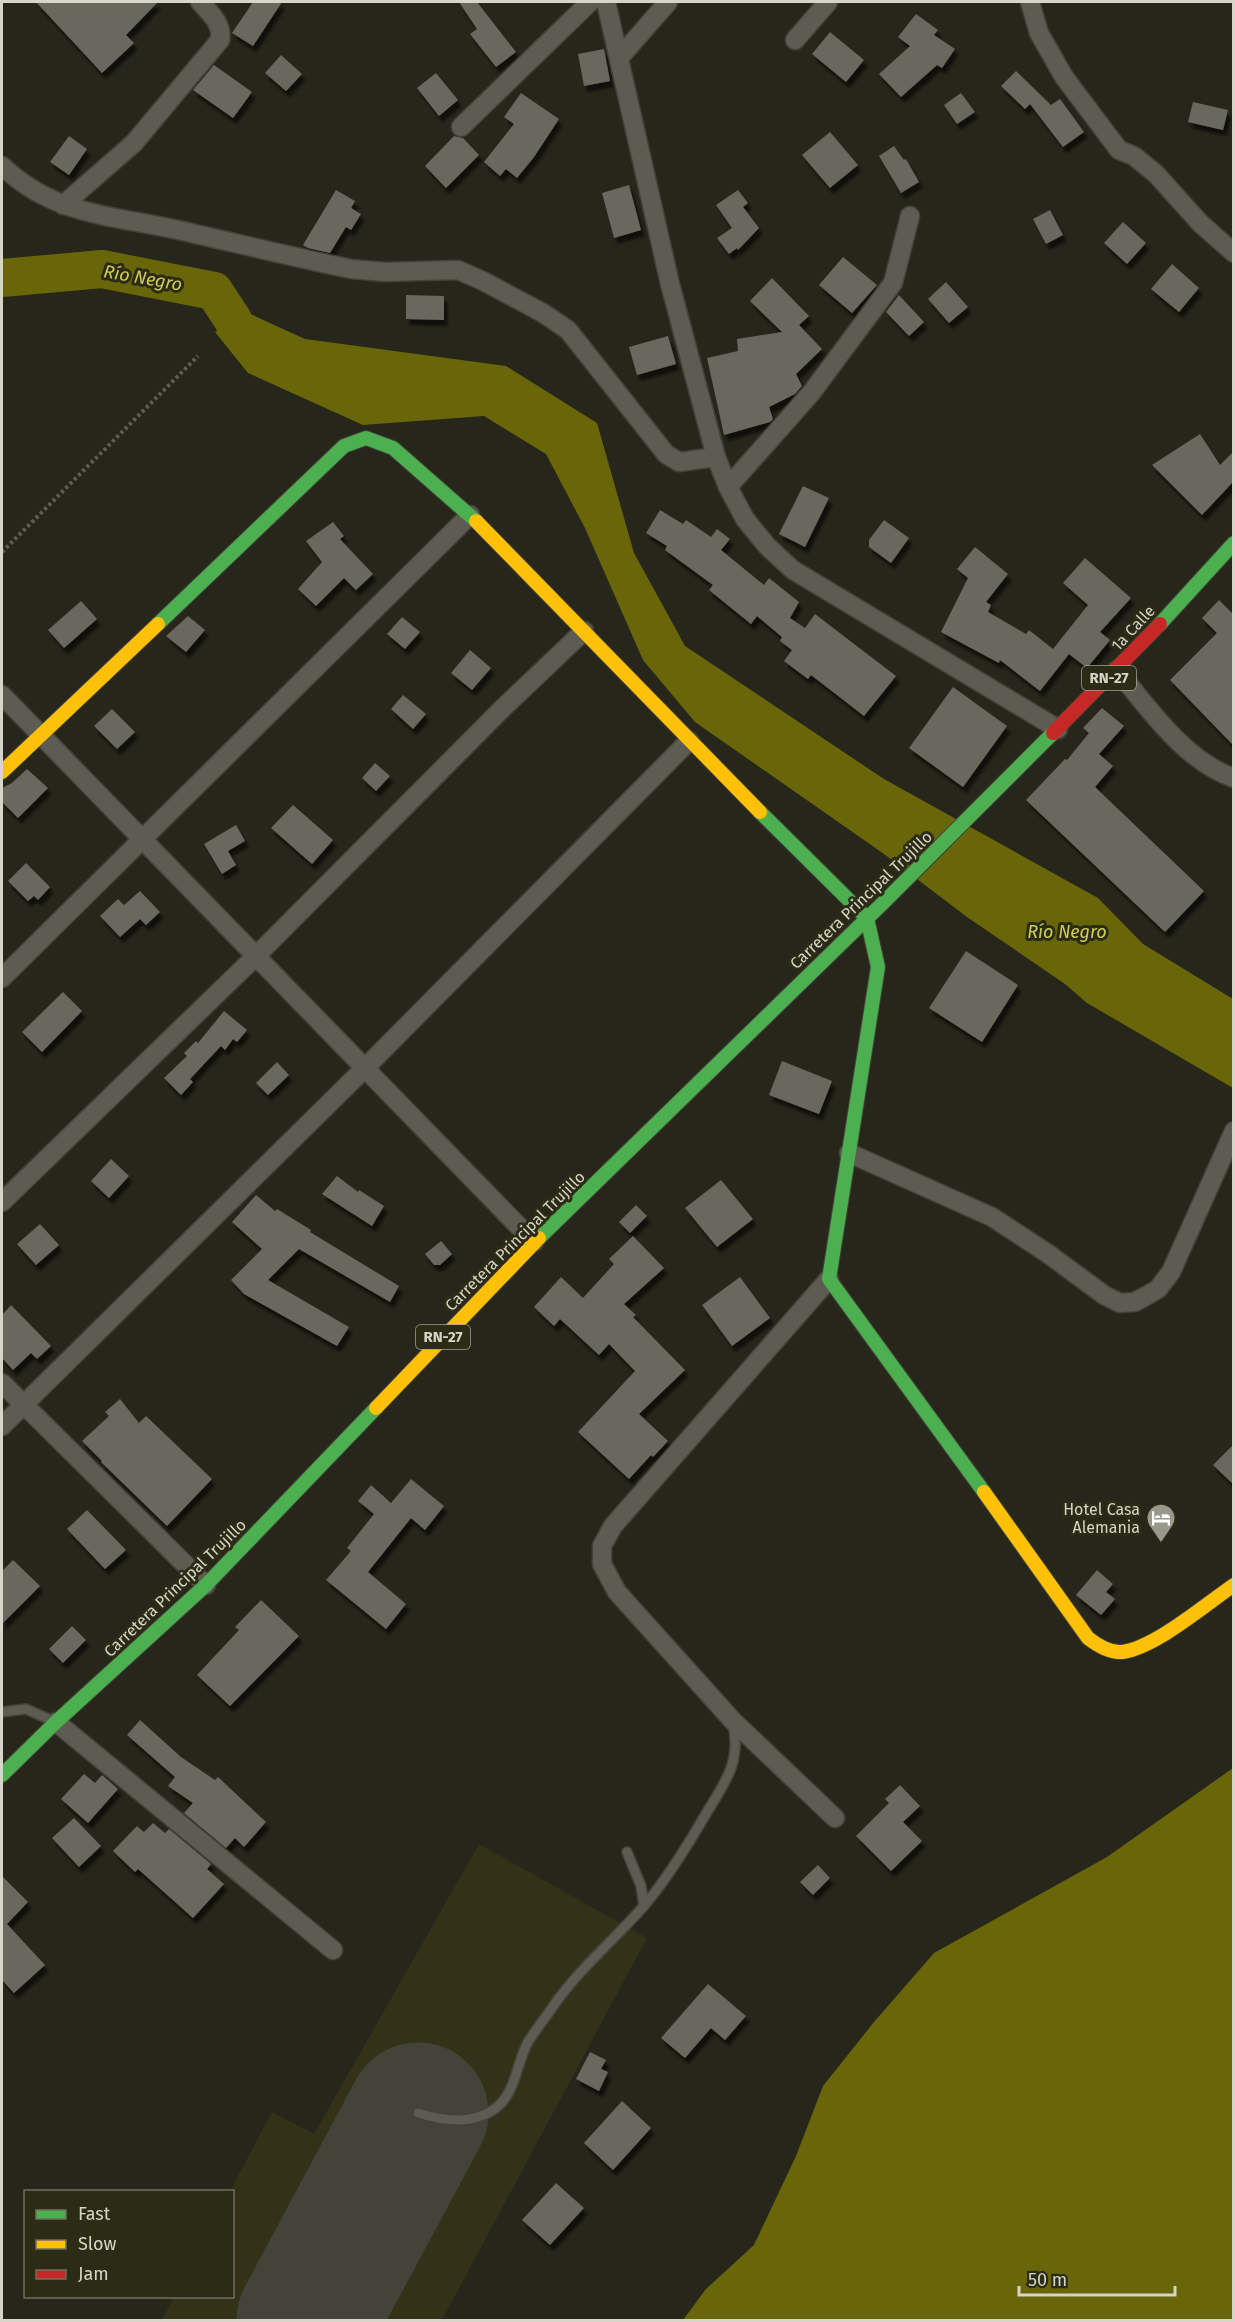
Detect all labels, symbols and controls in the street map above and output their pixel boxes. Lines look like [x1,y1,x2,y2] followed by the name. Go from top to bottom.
[102,260,184,296] water label: Río Negro
[1107,601,1159,655] street label: 1a Calle
[1082,666,1136,690] road number: RN-27
[786,827,936,973] street label: Carretera Principal Trujillo
[1027,921,1107,943] water label: Río Negro
[441,1167,589,1315] street label: Carretera Principal Trujillo
[416,1325,470,1349] road number: RN-27
[1063,1500,1140,1537] place label: Hotel Casa Alemania
[1145,1502,1177,1544] hotel icon: Hotel Casa Alemania
[100,1515,250,1661] street label: Carretera Principal Trujillo
[24,2190,234,2298] legend
[78,2203,111,2225] text: Fast
[78,2233,117,2255] text: Slow
[1019,2259,1175,2297] scale bar
[78,2263,109,2285] text: Jam
[1028,2269,1067,2291] text: 50 m

